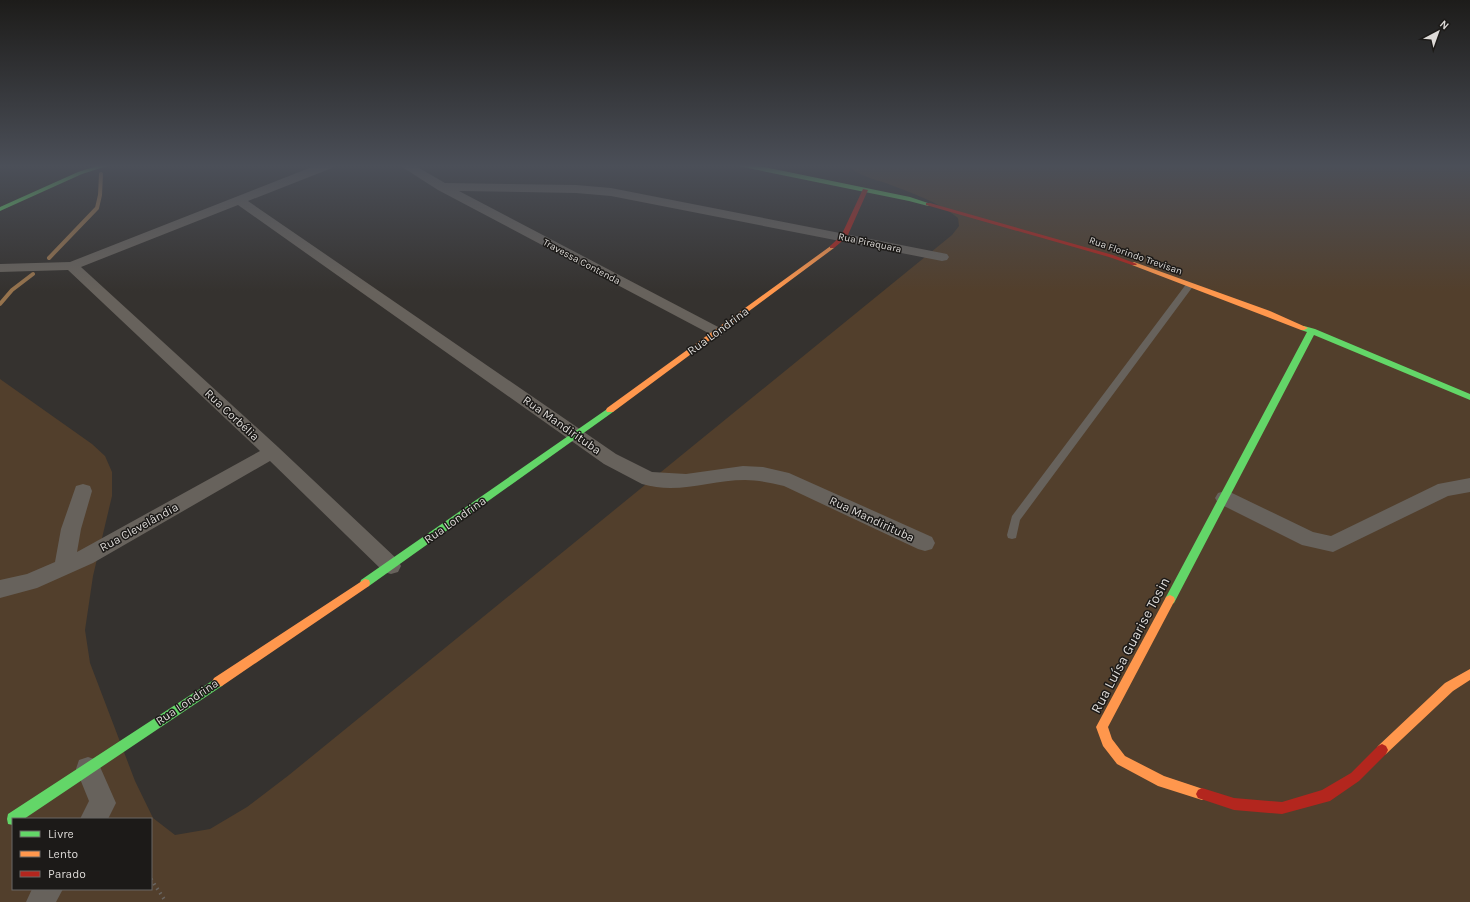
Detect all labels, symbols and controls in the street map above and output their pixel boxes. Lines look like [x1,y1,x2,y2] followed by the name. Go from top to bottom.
[1418,12,1458,52] north arrow
[1437,17,1451,32] text: N
[837,230,902,256] street label: Rua Piraquara
[1087,234,1184,278] street label: Rua Florindo Trevisan
[541,236,622,287] street label: Travessa Contenda
[685,304,751,358] street label: Rua Londrina
[202,386,262,444] street label: Rua Corbélia
[520,393,604,457] street label: Rua Mandirituba
[827,493,917,545] street label: Rua Mandirituba
[421,494,489,546] street label: Rua Londrina
[97,500,181,554] street label: Rua Clevelândia
[1087,574,1174,716] street label: Rua Luísa Guarise Tosin
[153,676,221,728] street label: Rua Londrina
[12,818,152,890] legend
[48,827,74,841] text: Livre
[48,847,78,861] text: Lento
[48,867,86,881] text: Parado

